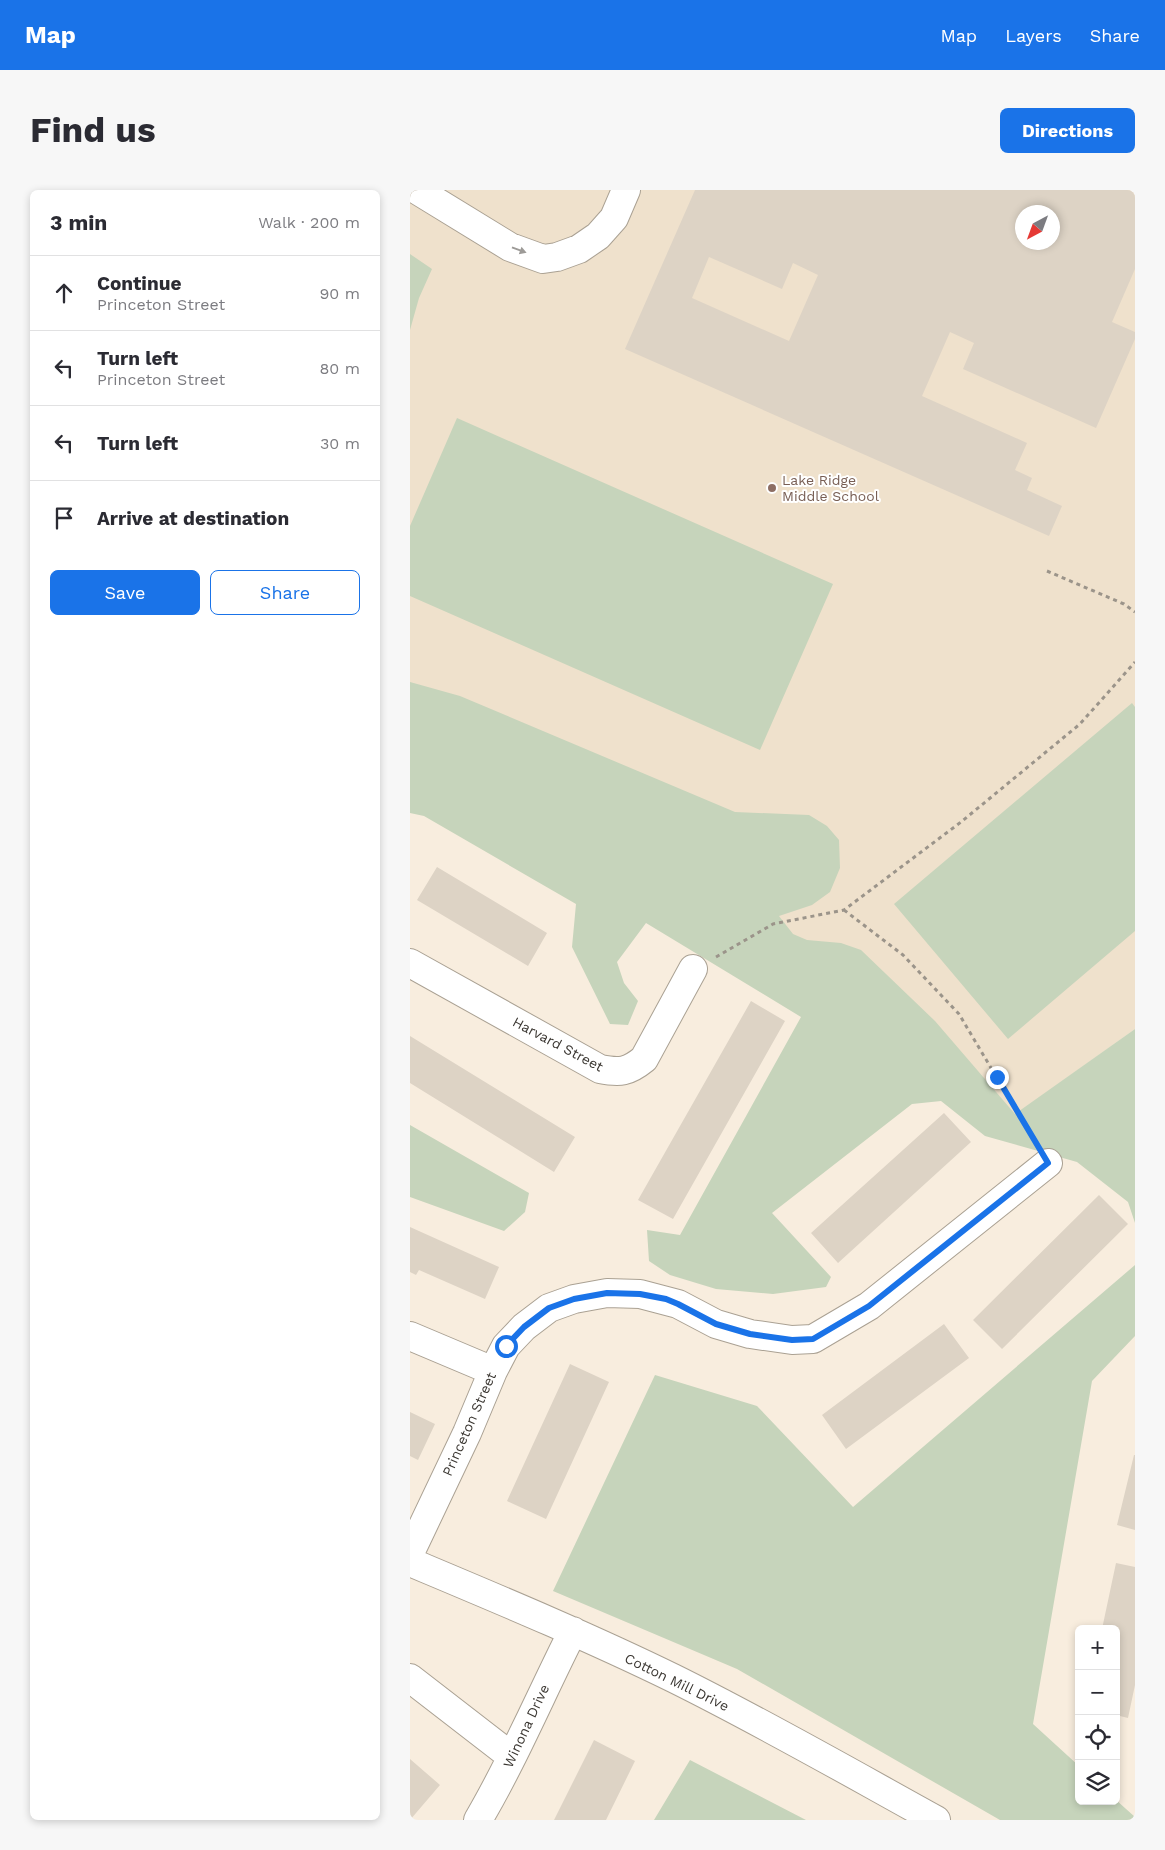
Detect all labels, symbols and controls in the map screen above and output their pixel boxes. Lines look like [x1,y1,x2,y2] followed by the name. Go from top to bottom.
[25,21,76,49] text: Map
[940,25,977,46] text: Map
[1005,25,1062,46] text: Layers
[1090,25,1140,46] text: Share
[1000,108,1135,153] button: Directions
[30,109,156,151] text: Find us
[1015,205,1060,250] north arrow
[50,210,107,235] text: 3 min
[258,213,360,232] text: Walk · 200 m
[512,247,527,254] one-way arrow
[97,272,181,295] text: Continue
[50,279,78,307] icon: ahead
[319,284,360,303] text: 90 m
[97,295,225,314] text: Princeton Street
[97,347,178,370] text: Turn left
[50,354,78,382] icon: left
[319,359,360,378] text: 80 m
[97,370,225,389] text: Princeton Street
[50,429,78,457] icon: left
[97,432,178,455] text: Turn left
[320,434,360,453] text: 30 m
[782,472,880,504] place label: Lake Ridge Middle School
[766,482,778,494] marker: Lake Ridge Middle School
[50,504,78,532] icon: arrive
[97,507,289,530] text: Arrive at destination
[50,570,200,615] button: Save
[210,570,360,615] button: Share
[510,1013,606,1075] street label: Harvard Street
[986,1066,1009,1089] route end
[495,1335,518,1358] route start
[439,1369,499,1479] street label: Princeton Street
[1075,1625,1120,1805] map controls
[1075,1625,1120,1670] button: +
[622,1650,732,1714] street label: Cotton Mill Drive
[1075,1670,1120,1715] button: −
[500,1682,552,1770] street label: Winona Drive
[1075,1715,1120,1760] button: locate
[1075,1760,1120,1805] button: layers

